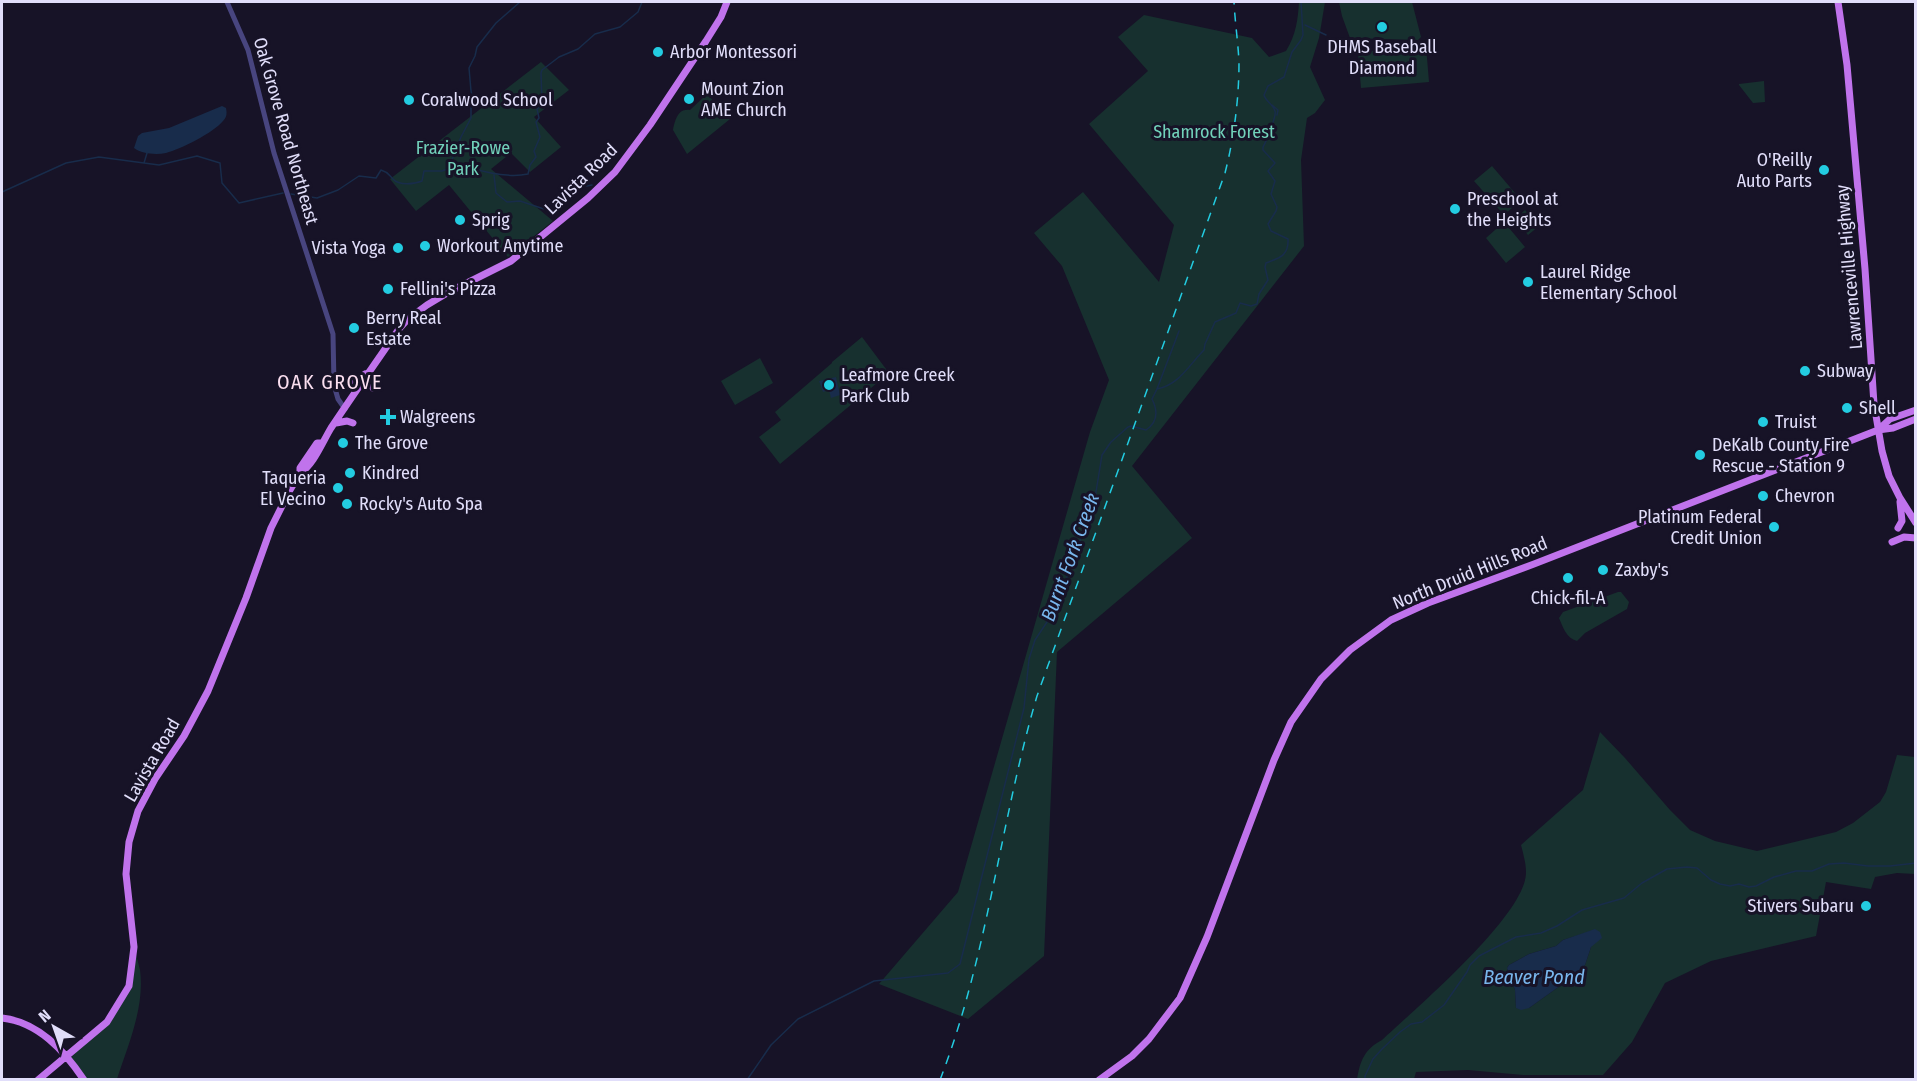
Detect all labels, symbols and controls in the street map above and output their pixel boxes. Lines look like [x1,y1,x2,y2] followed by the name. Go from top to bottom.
[1375,20,1389,34] marker: DHMS Baseball Diamond
[249,35,323,227] street label: Oak Grove Road Northeast
[1327,36,1437,79] place label: DHMS Baseball Diamond
[670,41,797,63] place label: Arbor Montessori
[651,45,665,59] marker: Arbor Montessori
[701,78,787,121] place label: Mount Zion AME Church
[421,89,553,111] place label: Coralwood School
[682,92,696,106] marker: Mount Zion AME Church
[402,93,416,107] marker: Coralwood School
[1153,121,1275,143] park label: Shamrock Forest
[416,137,510,180] park label: Frazier-Rowe Park
[540,139,622,219] street label: Lavista Road
[1737,149,1812,192] place label: O'Reilly Auto Parts
[1817,163,1831,177] marker: O'Reilly Auto Parts
[1831,184,1867,350] street label: Lawrenceville Highway
[1467,188,1558,231] place label: Preschool at the Heights
[1448,202,1462,216] marker: Preschool at the Heights
[472,209,510,231] place label: Sprig
[453,213,467,227] marker: Sprig
[437,235,563,257] place label: Workout Anytime
[311,237,386,259] place label: Vista Yoga
[418,239,432,253] marker: Workout Anytime
[391,241,405,255] marker: Vista Yoga
[1540,261,1677,304] place label: Laurel Ridge Elementary School
[1521,275,1535,289] marker: Laurel Ridge Elementary School
[400,278,497,300] place label: Fellini's Pizza
[381,282,395,296] marker: Fellini's Pizza
[366,307,441,350] place label: Berry Real Estate
[347,321,361,335] marker: Berry Real Estate
[1817,360,1873,382] place label: Subway
[841,364,955,407] place label: Leafmore Creek Park Club
[1798,364,1812,378] marker: Subway
[277,370,383,394] district label: OAK GROVE
[822,378,836,392] marker: Leafmore Creek Park Club
[1859,397,1896,419] place label: Shell
[1840,401,1854,415] marker: Shell
[400,406,476,428] place label: Walgreens
[381,410,395,424] marker: Walgreens
[1775,411,1817,433] place label: Truist
[1756,415,1770,429] marker: Truist
[355,432,428,454] place label: The Grove
[1712,434,1850,477] place label: DeKalb County Fire Rescue - Station 9
[336,436,350,450] marker: The Grove
[1693,448,1707,462] marker: DeKalb County Fire Rescue - Station 9
[362,462,420,484] place label: Kindred
[343,466,357,480] marker: Kindred
[260,467,326,510] place label: Taqueria El Vecino
[331,481,345,495] marker: Taqueria El Vecino
[1775,485,1835,507] place label: Chevron
[1756,489,1770,503] marker: Chevron
[1036,490,1104,624] water label: Burnt Fork Creek
[359,493,483,515] place label: Rocky's Auto Spa
[340,497,354,511] marker: Rocky's Auto Spa
[1638,506,1762,549] place label: Platinum Federal Credit Union
[1767,520,1781,534] marker: Platinum Federal Credit Union
[1389,532,1551,614] street label: North Druid Hills Road
[1615,559,1669,581] place label: Zaxby's
[1596,563,1610,577] marker: Zaxby's
[1561,571,1575,585] marker: Chick-fil-A
[1531,587,1606,609] place label: Chick-fil-A
[119,714,185,806] street label: Lavista Road
[1748,895,1854,917] place label: Stivers Subaru
[1859,899,1873,913] marker: Stivers Subaru
[1483,965,1585,989] water label: Beaver Pond
[24,997,84,1057] north arrow
[35,1006,54,1026] text: N

